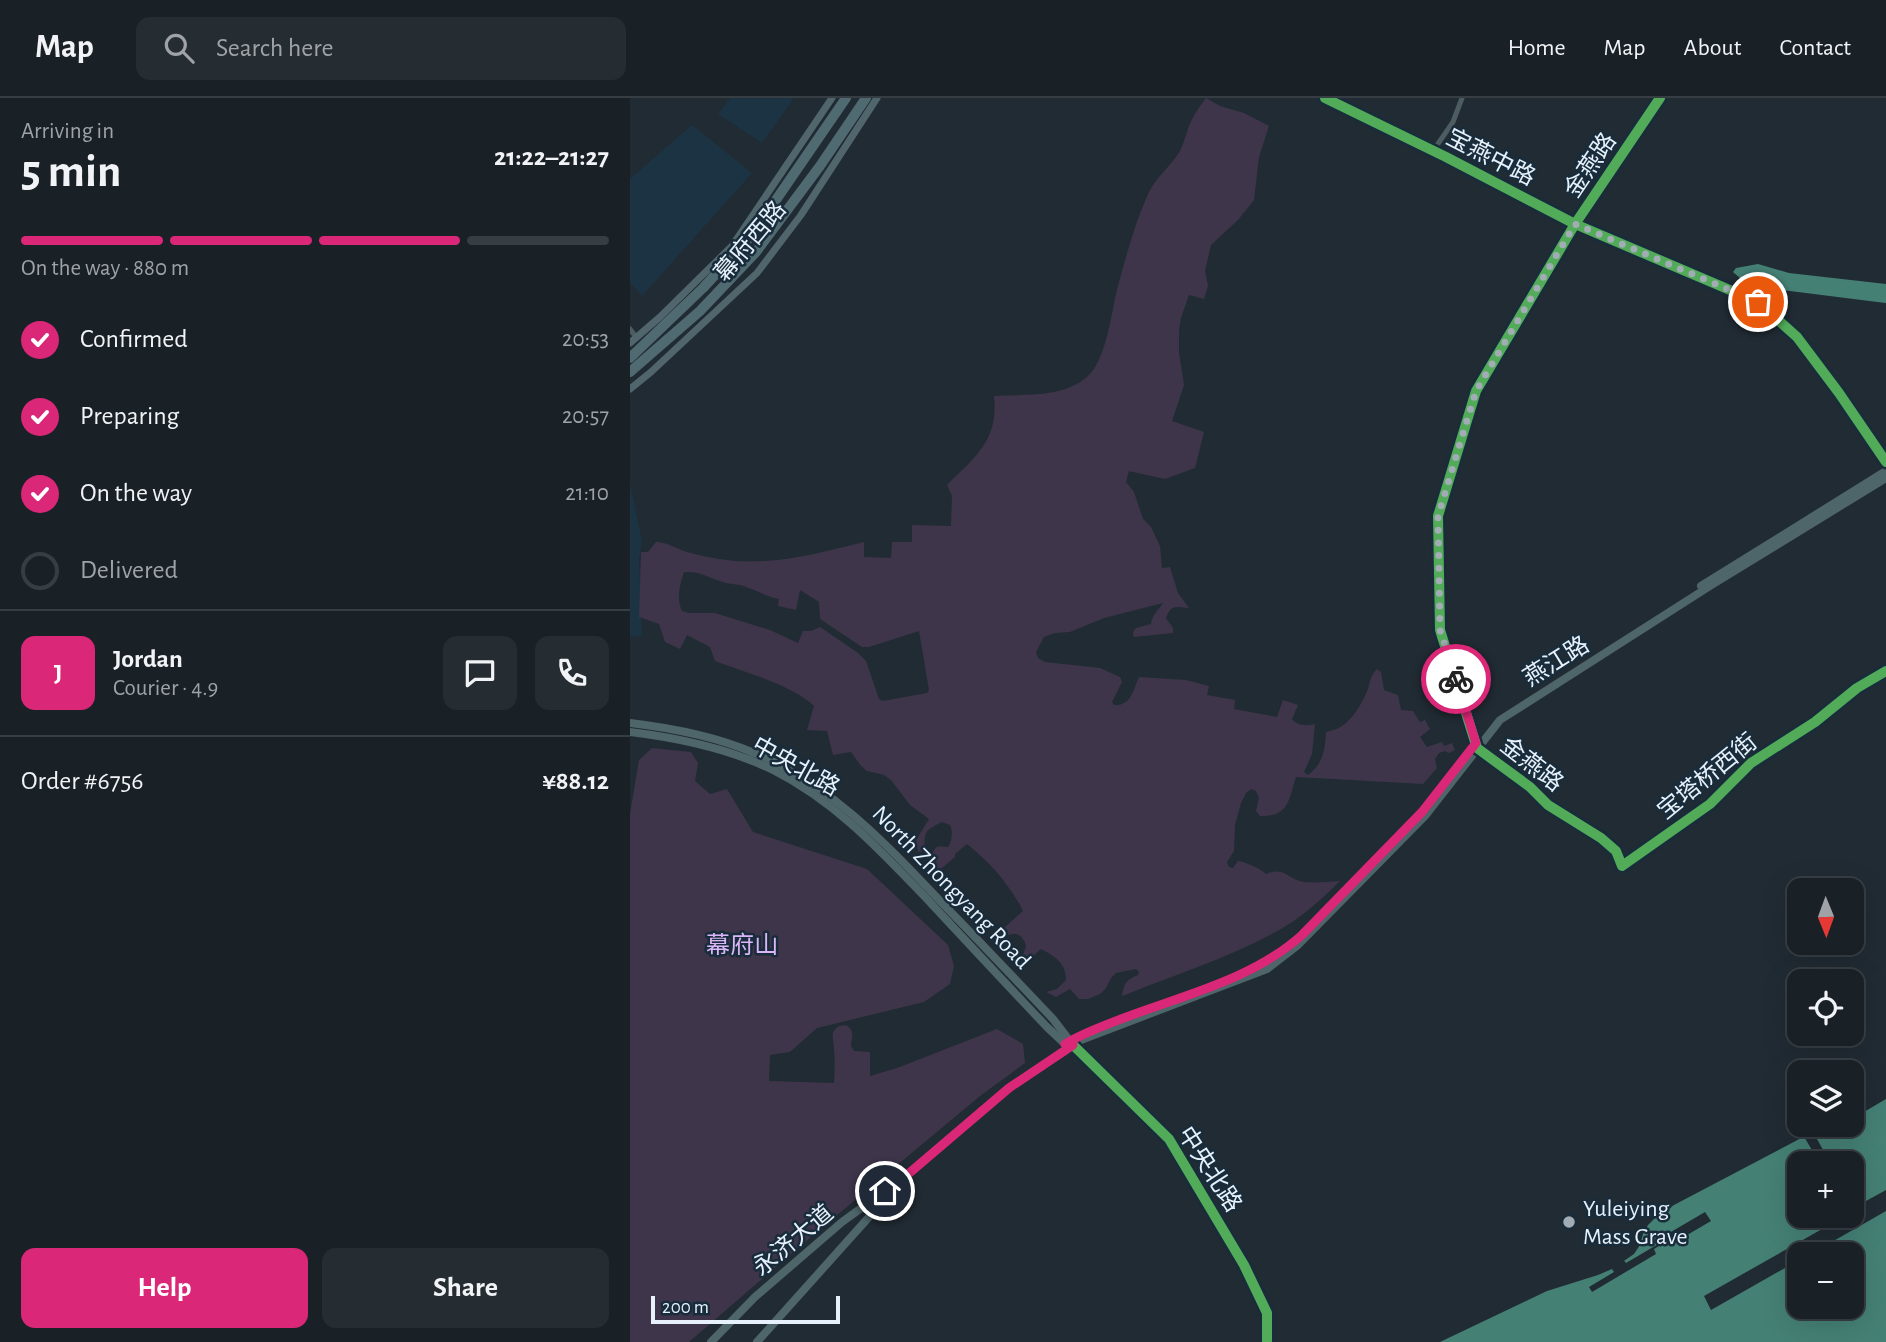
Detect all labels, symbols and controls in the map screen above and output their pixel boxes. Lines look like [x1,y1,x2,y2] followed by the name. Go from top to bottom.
[136,17,626,80] search box
[160,29,198,67] icon: search
[35,31,94,64] text: Map
[216,35,334,61] text: Search here
[1508,36,1566,60] text: Home
[1604,36,1646,60] text: Map
[1684,36,1741,60] text: About
[1779,36,1851,60] text: Contact
[21,120,114,143] text: Arriving in
[1442,124,1540,190] street label: 宝燕中路
[1559,128,1621,202] street label: 金燕路
[494,144,609,170] text: 21:22–21:27
[21,149,121,195] text: 5 min
[709,196,791,286] street label: 幕府西路
[21,257,189,280] text: On the way · 880 m
[1728,272,1788,332] pin
[1739,283,1777,321] icon: bag
[21,321,59,359] icon: check
[80,326,188,352] text: Confirmed
[562,328,609,351] text: 20:53
[21,398,59,436] icon: check
[80,403,179,429] text: Preparing
[562,405,609,428] text: 20:57
[21,475,59,513] icon: check
[80,480,192,506] text: On the way
[565,482,609,505] text: 21:10
[80,557,178,583] text: Delivered
[1519,631,1593,691] street label: 燕江路
[443,636,517,710] button: chat
[535,636,609,710] button: phone
[1421,644,1491,714] courier
[113,646,183,672] text: Jordan
[54,660,62,686] text: J
[1437,660,1475,698] icon: bike
[113,677,218,700] text: Courier · 4.9
[1652,728,1762,824] street label: 宝塔桥西街
[748,731,844,801] street label: 中央北路
[1496,732,1568,796] street label: 金燕路
[21,768,144,794] text: Order #6756
[542,768,609,794] text: ¥88.12
[867,801,1035,974] street label: North Zhongyang Road
[1787,878,1864,956] north arrow
[1787,878,1864,1319] map controls
[706,932,778,958] park label: 幕府山
[1787,969,1864,1046] button: locate
[1787,1060,1864,1137] button: layers
[1173,1122,1247,1216] street label: 中央北路
[1787,1151,1864,1228] button: +
[855,1161,915,1221] pin
[866,1172,904,1210] icon: home
[1583,1197,1688,1249] place label: Yuleiying Mass Grave
[748,1199,838,1281] street label: 永济大道
[1561,1214,1577,1230] marker: Yuleiying Mass Grave
[1787,1242,1864,1319] button: −
[21,1248,308,1328] button: Help
[322,1248,609,1328] button: Share
[651,1293,840,1325] scale bar
[662,1298,709,1317] text: 200 m

